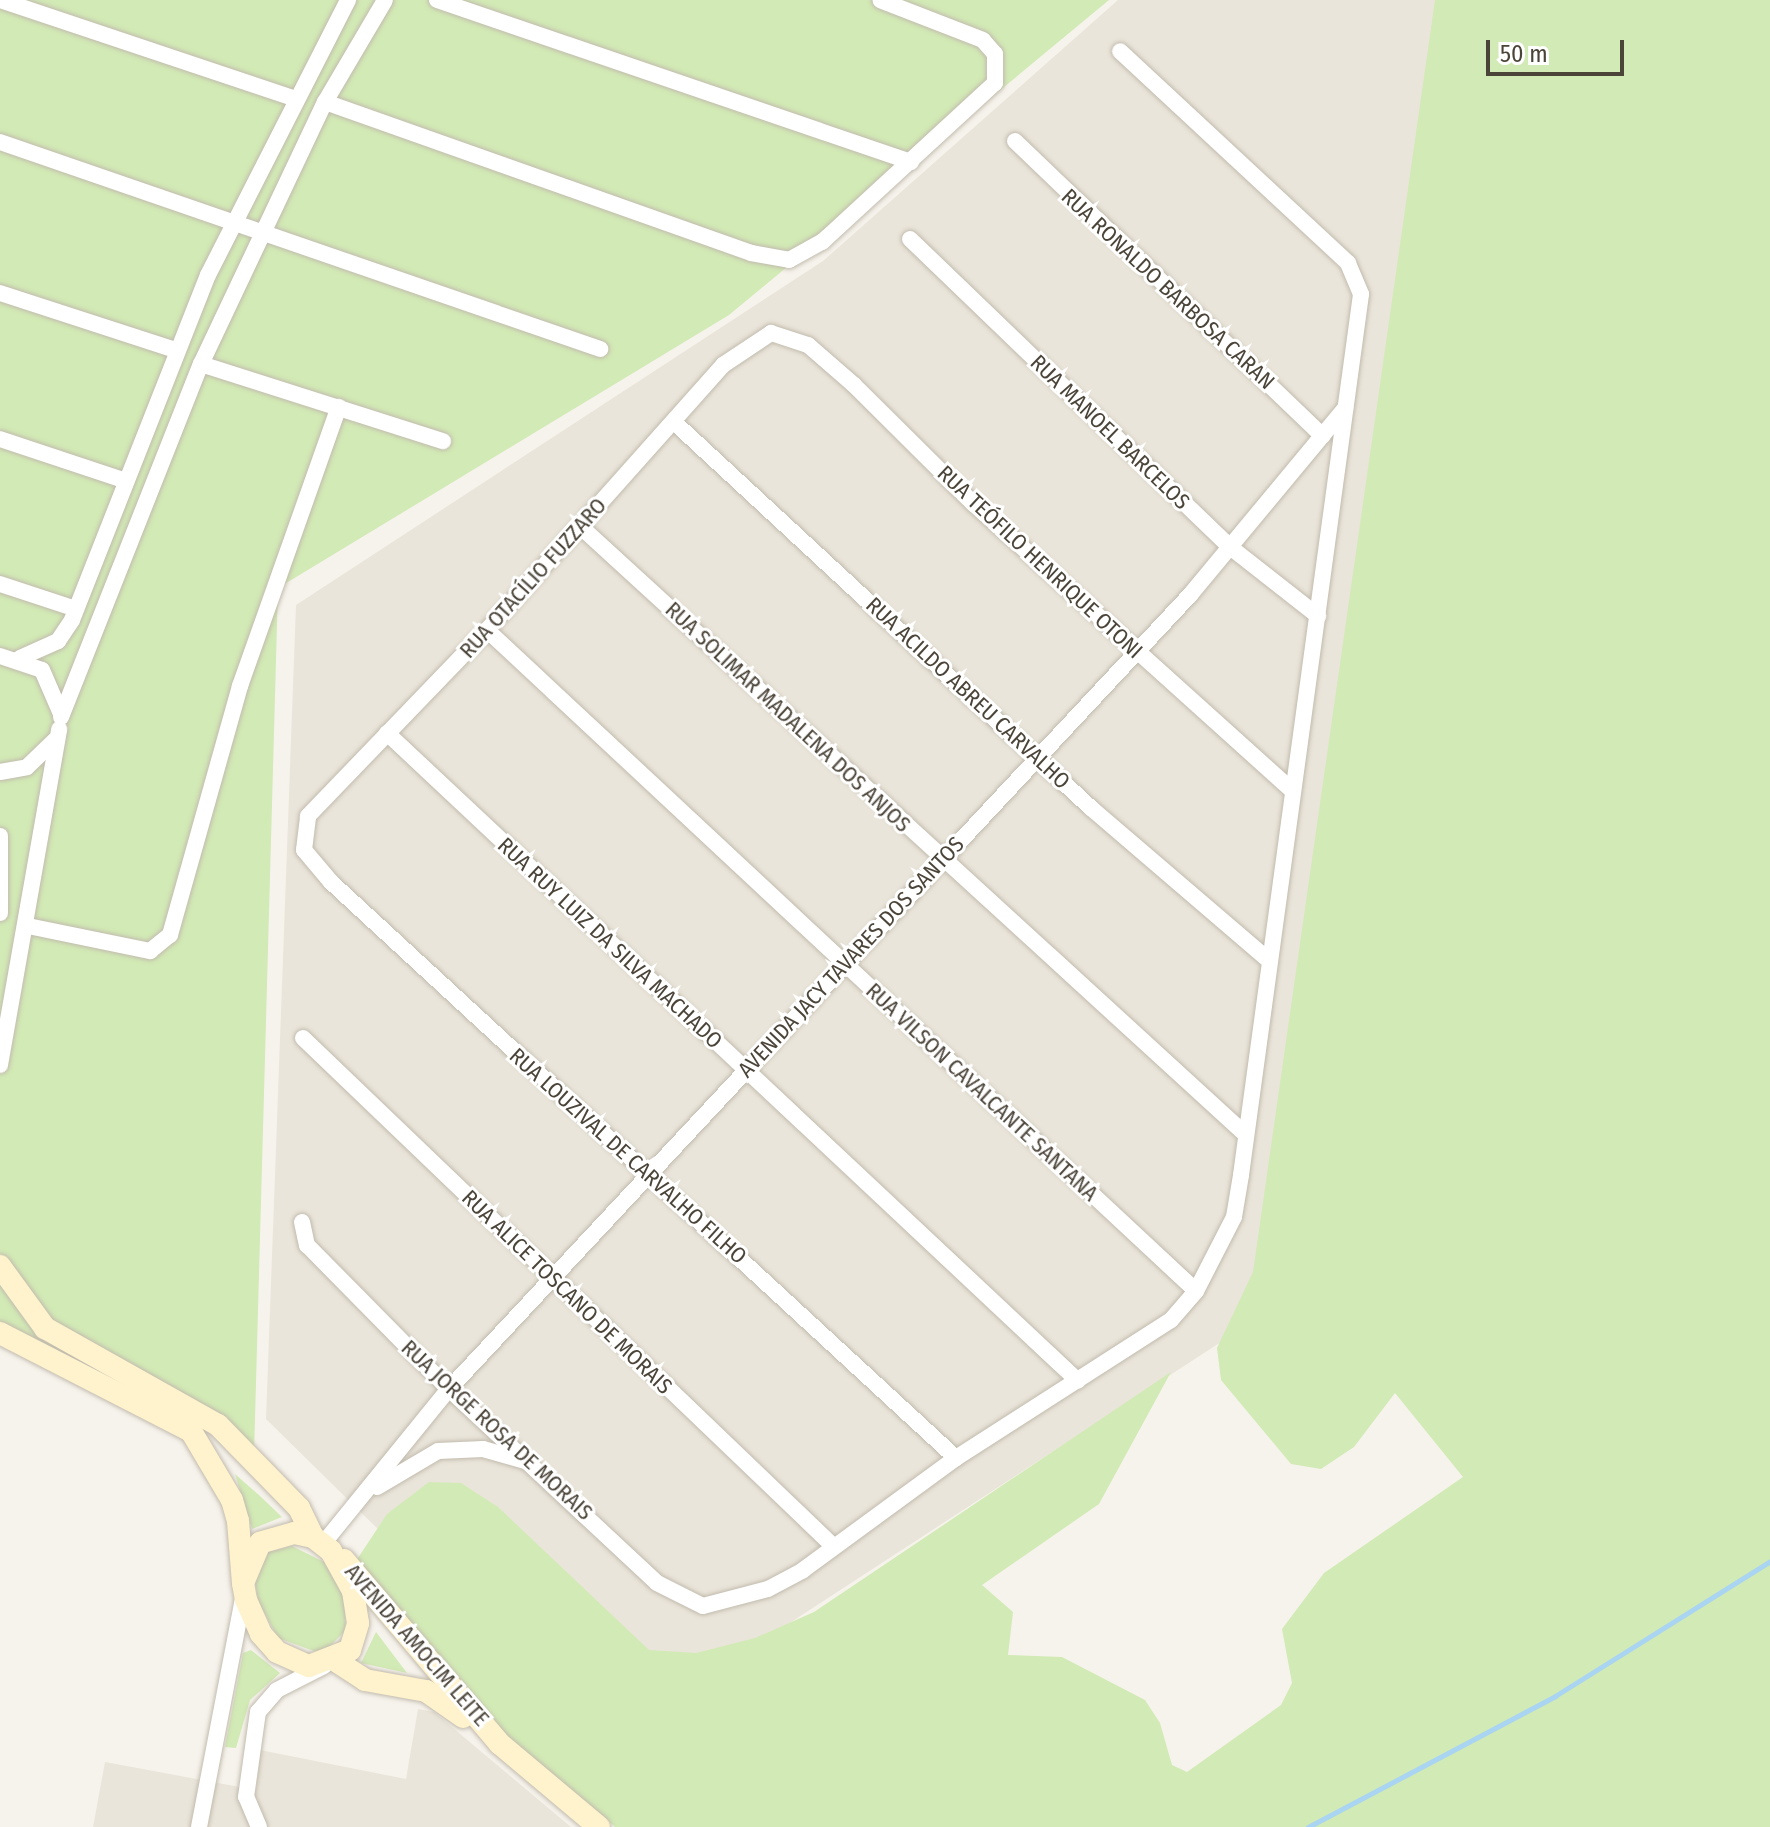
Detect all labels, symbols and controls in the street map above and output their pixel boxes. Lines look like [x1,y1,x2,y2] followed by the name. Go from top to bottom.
[1490,24,1628,74] scale bar
[1500,40,1548,68] text: 50 m
[1056,183,1280,395] street label: RUA RONALDO BARBOSA CARAN
[1025,349,1195,515] street label: RUA MANOEL BARCELOS
[932,460,1148,664] street label: RUA TEÓFILO HENRIQUE OTONI
[454,492,612,664] street label: RUA OTACÍLIO FUZZARO
[861,592,1075,794] street label: RUA ACILDO ABREU CARVALHO
[660,596,916,838] street label: RUA SOLIMAR MADALENA DOS ANJOS
[733,831,969,1083] street label: AVENIDA JACY TAVARES DOS SANTOS
[492,832,728,1054] street label: RUA RUY LUIZ DA SILVA MACHADO
[860,977,1104,1207] street label: RUA VILSON CAVALCANTE SANTANA
[504,1043,752,1269] street label: RUA LOUZIVAL DE CARVALHO FILHO
[456,1185,678,1399] street label: RUA ALICE TOSCANO DE MORAIS
[396,1334,598,1526] street label: RUA JORGE ROSA DE MORAIS
[339,1559,495,1731] street label: AVENIDA AMOCIM LEITE

